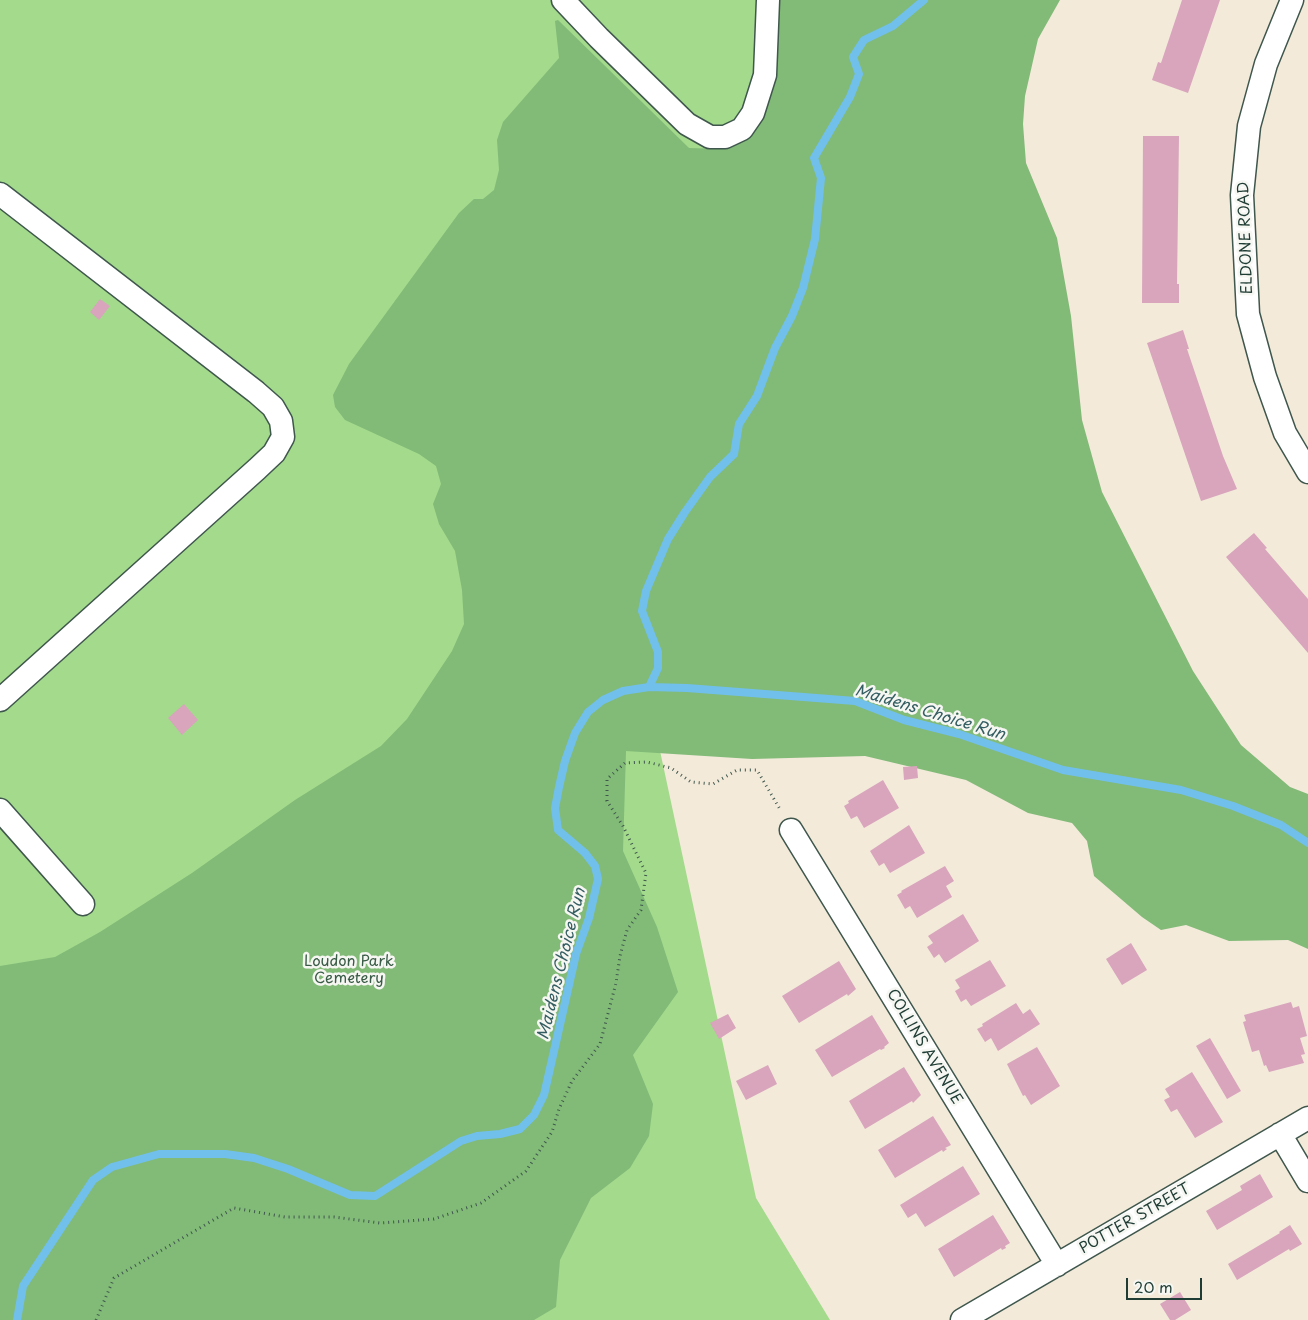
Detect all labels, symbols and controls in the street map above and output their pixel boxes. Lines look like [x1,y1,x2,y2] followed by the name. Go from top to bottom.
[1235,181,1257,295] street label: ELDONE ROAD
[853,681,1007,745] water label: Maidens Choice Run
[534,886,590,1042] water label: Maidens Choice Run
[304,953,394,988] park label: Loudon Park Cemetery
[882,986,966,1108] street label: COLLINS AVENUE
[1076,1180,1194,1258] street label: POTTER STREET
[1128,1268,1204,1300] scale bar
[1134,1275,1173,1298] text: 20 m

